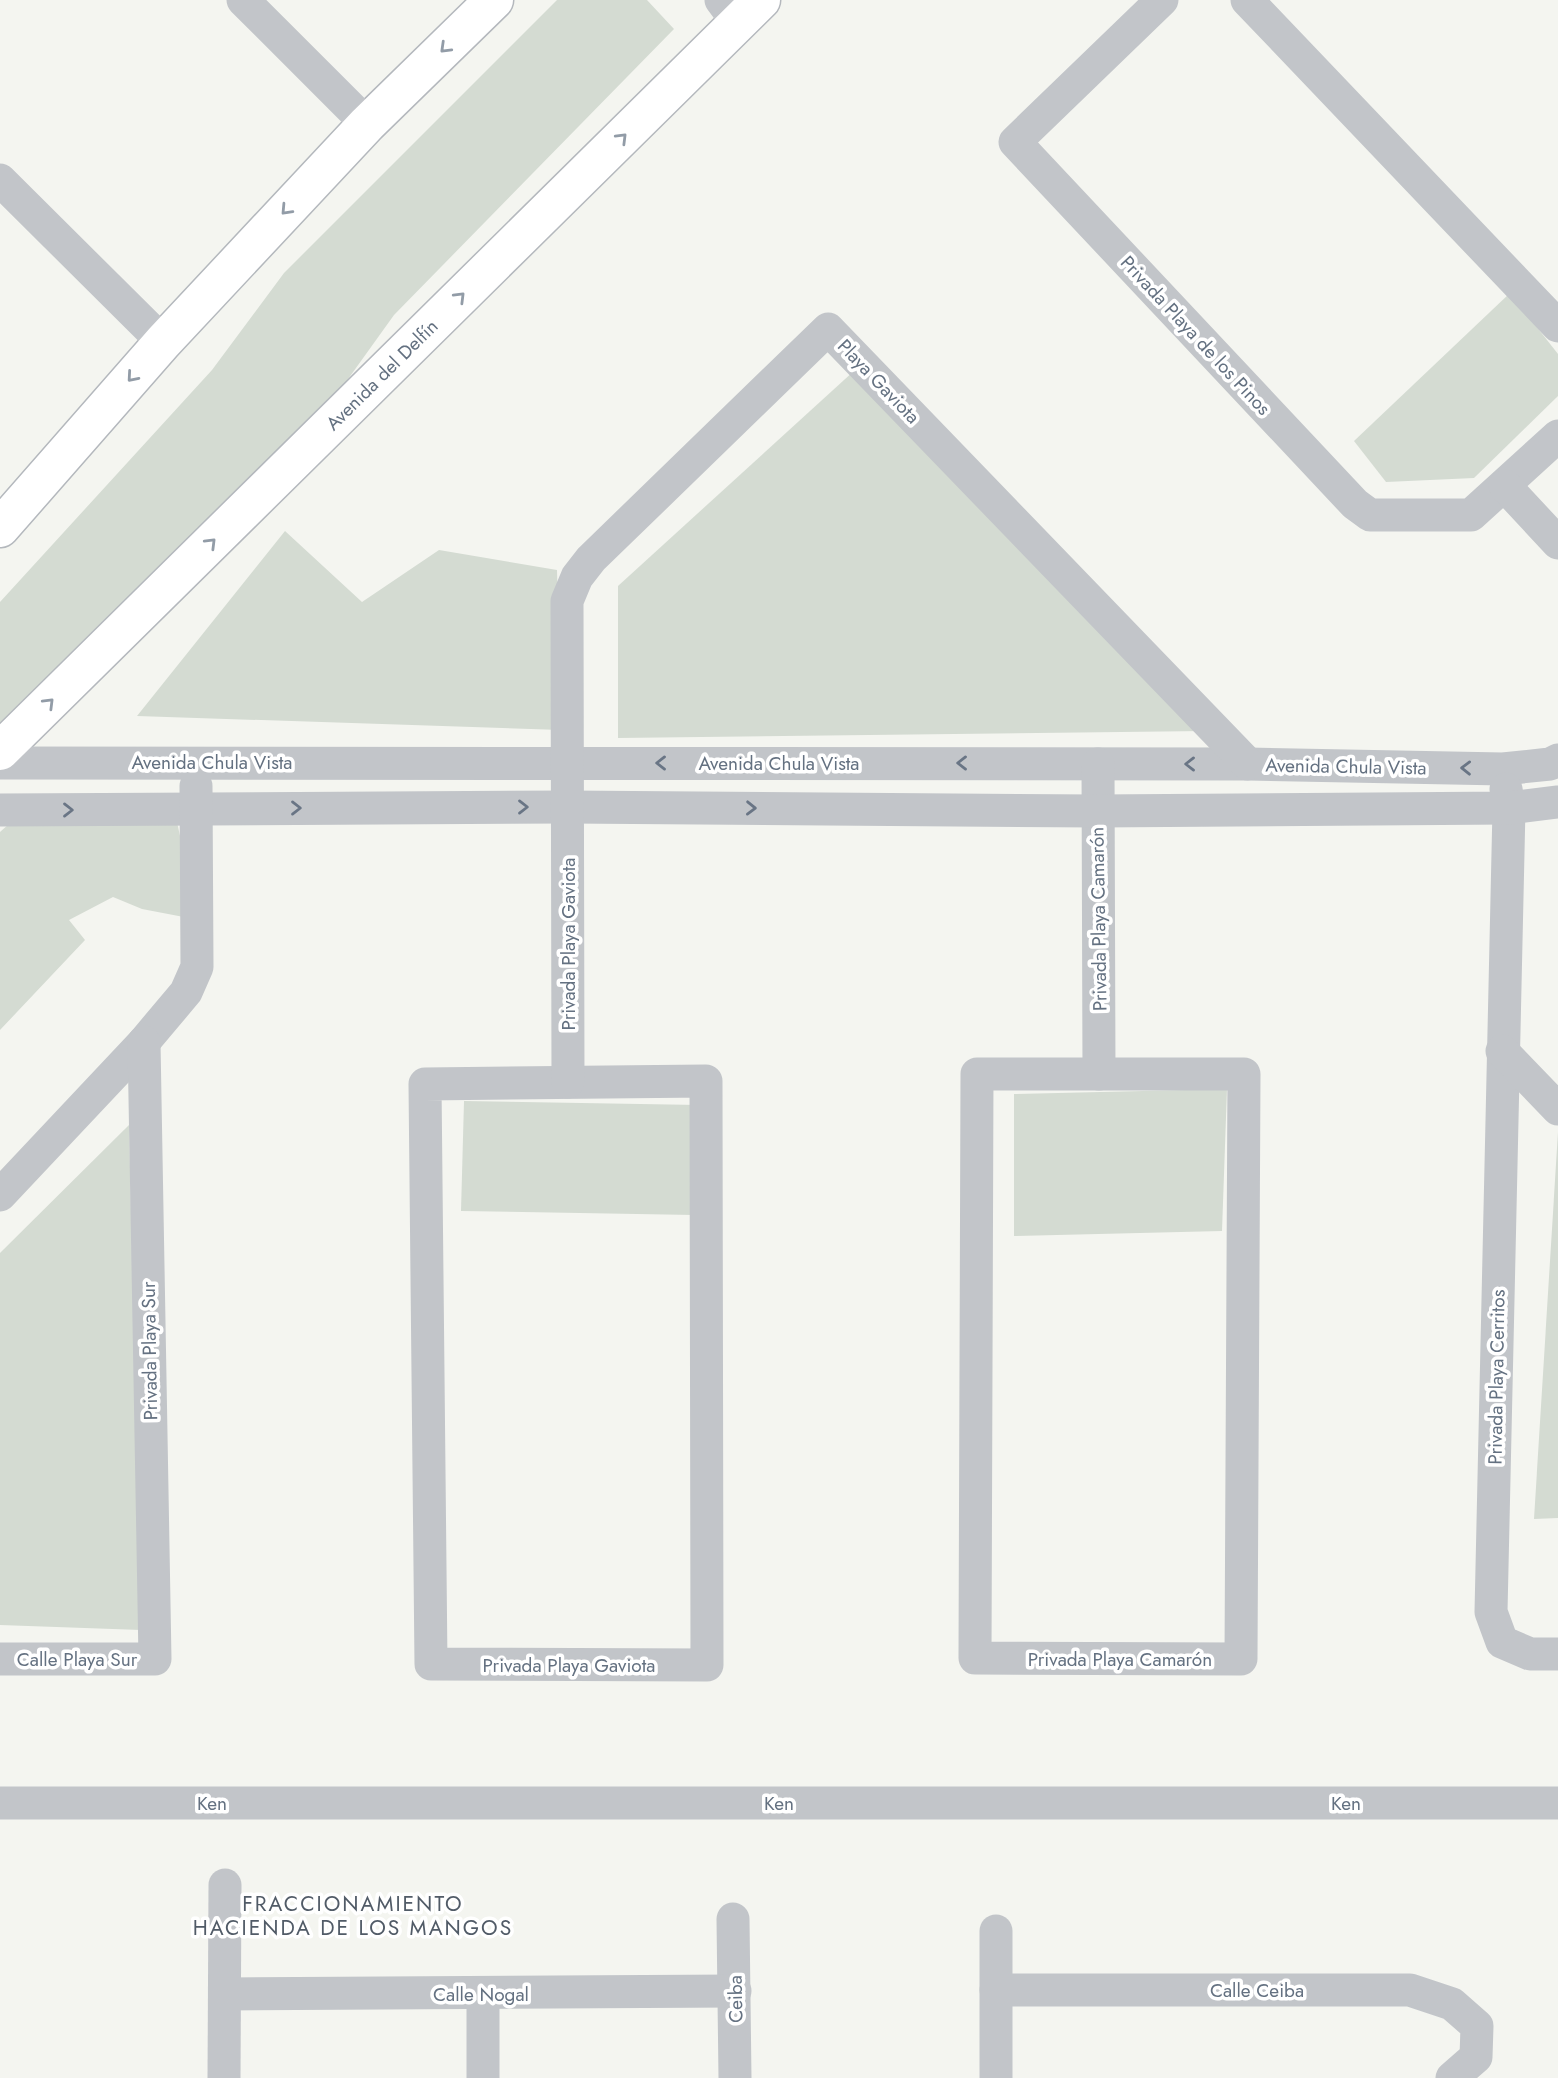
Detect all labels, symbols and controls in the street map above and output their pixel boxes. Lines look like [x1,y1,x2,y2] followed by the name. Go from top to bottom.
[441,39,454,52] one-way arrow
[614,133,627,146] one-way arrow
[282,202,295,215] one-way arrow
[1114,250,1277,421] street label: Privada Playa de los Pinos
[452,293,465,306] one-way arrow
[320,313,444,437] street label: Avenida del Delfín
[831,333,926,430] street label: Playa Gaviota
[128,369,140,382] one-way arrow
[202,539,215,552] one-way arrow
[40,698,53,711] one-way arrow
[131,749,293,776] street label: Avenida Chula Vista
[698,750,860,777] street label: Avenida Chula Vista
[1265,752,1427,781] street label: Avenida Chula Vista
[655,755,666,771] one-way arrow
[956,755,967,771] one-way arrow
[1184,756,1194,772] one-way arrow
[1460,760,1471,776] one-way arrow
[518,799,529,815] one-way arrow
[291,800,301,816] one-way arrow
[746,800,756,816] one-way arrow
[63,802,74,817] one-way arrow
[1083,827,1114,1011] street label: Privada Playa Camarón
[555,858,582,1030] street label: Privada Playa Gaviota
[135,1281,164,1421] street label: Privada Playa Sur
[1481,1289,1512,1465] street label: Privada Playa Cerritos
[17,1646,138,1673] street label: Calle Playa Sur
[1028,1646,1212,1673] street label: Privada Playa Camarón
[483,1652,655,1679] street label: Privada Playa Gaviota
[197,1790,227,1817] street label: Ken
[764,1790,794,1817] street label: Ken
[1331,1790,1361,1817] street label: Ken
[193,1889,513,1943] district label: FRACCIONAMIENTO HACIENDA DE LOS MANGOS
[722,1975,749,2023] street label: Ceiba
[1210,1977,1304,2004] street label: Calle Ceiba
[433,1981,529,2008] street label: Calle Nogal

